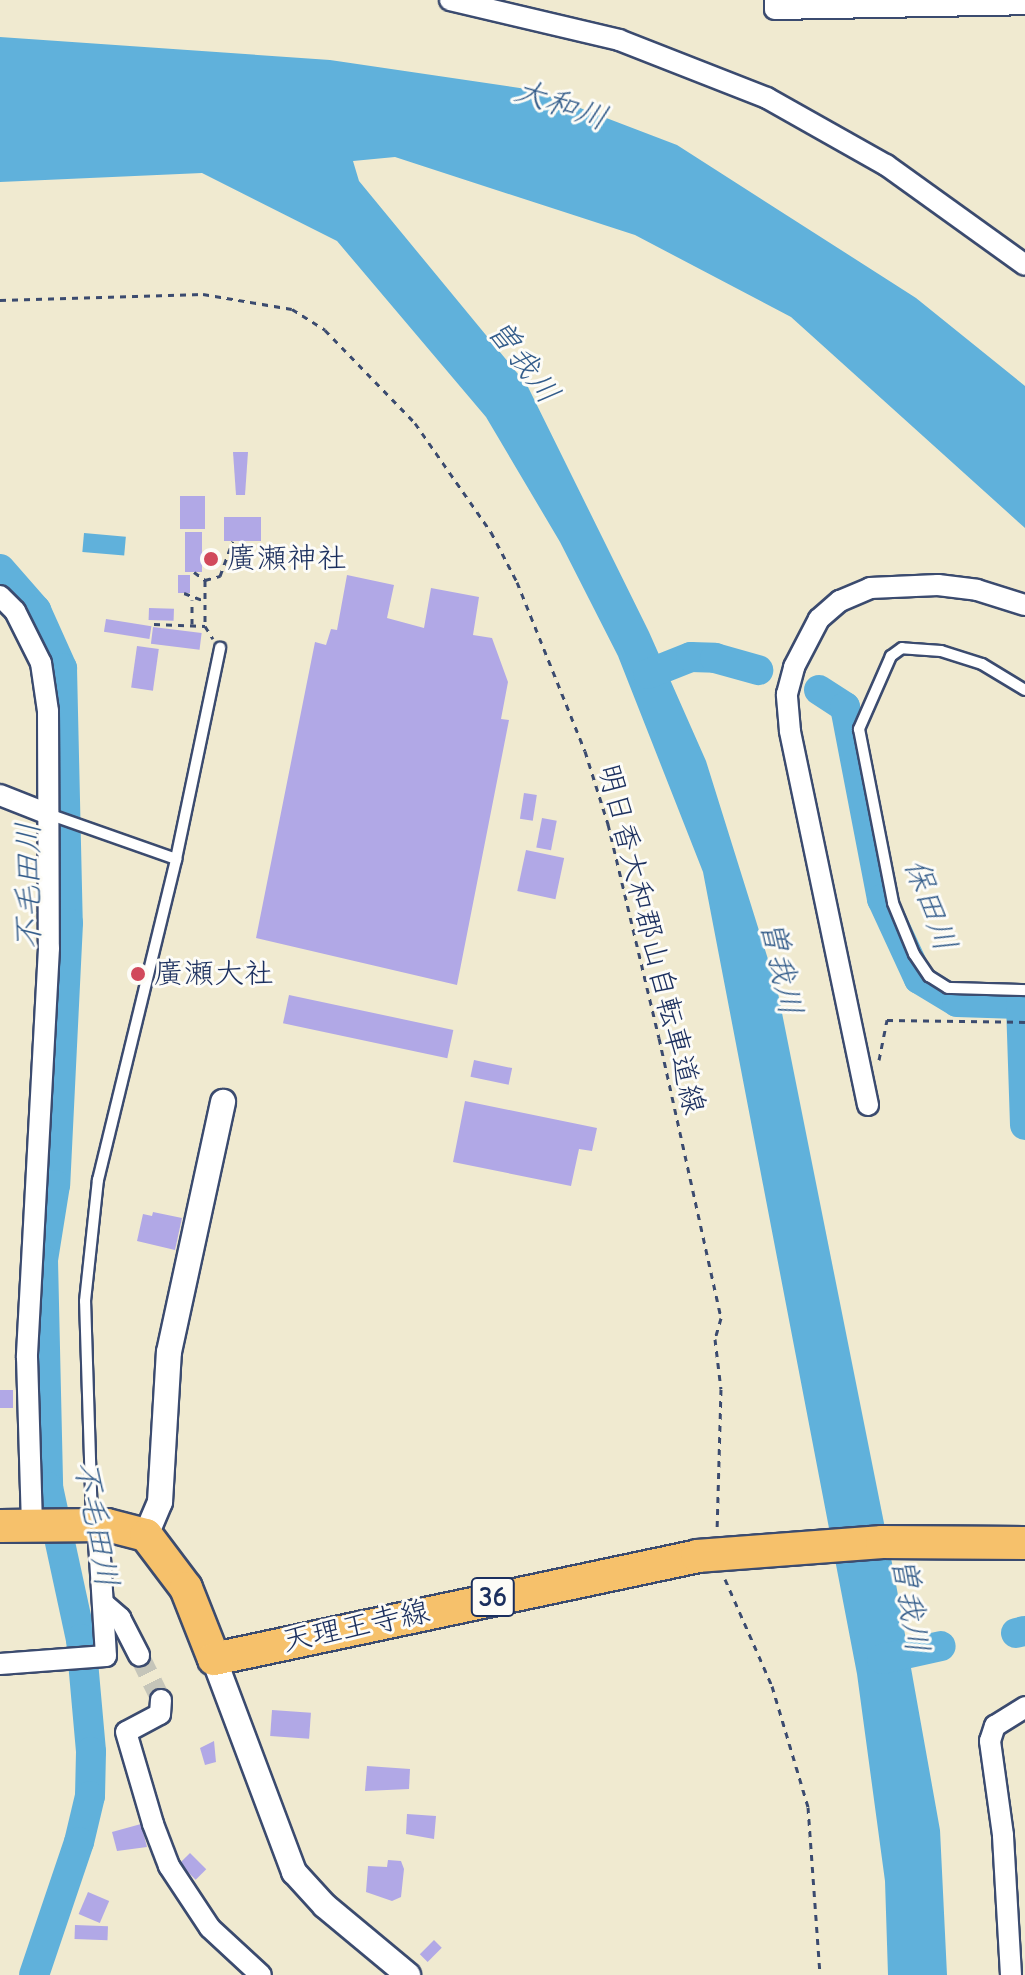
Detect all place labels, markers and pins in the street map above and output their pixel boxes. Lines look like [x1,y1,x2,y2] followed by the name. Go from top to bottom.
[227,541,347,577] place label: 廣瀬神社
[202,550,220,568] marker: 廣瀬神社
[154,956,274,992] place label: 廣瀬大社
[129,965,147,983] marker: 廣瀬大社

